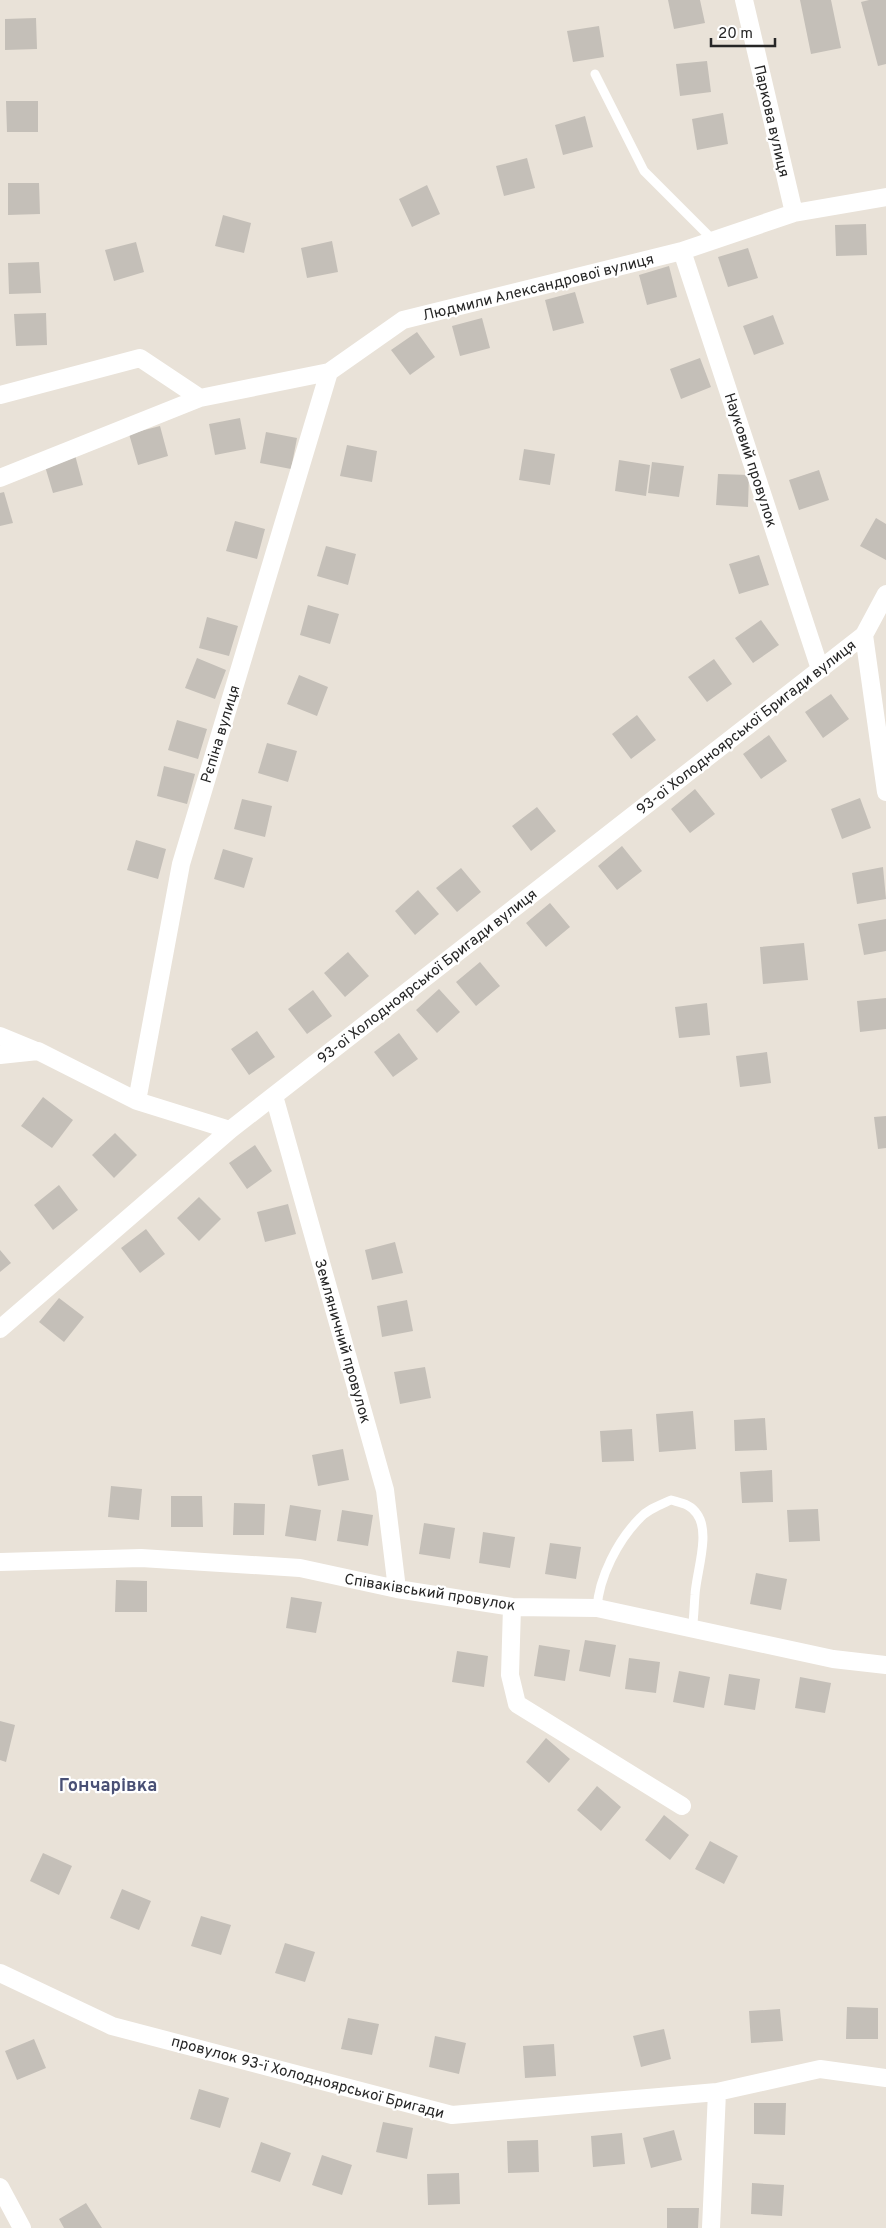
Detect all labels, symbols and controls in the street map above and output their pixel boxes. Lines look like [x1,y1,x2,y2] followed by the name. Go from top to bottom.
[711,15,775,47] scale bar
[718,25,753,44] text: 20 m
[748,63,793,179] street label: Паркова вулиця
[421,250,656,326] street label: Людмили Александрової вулиця
[719,391,780,530] street label: Науковий провулок
[633,636,861,820] street label: 93-ої Холодноярської Бригади вулиця
[197,683,245,786] street label: Рєпіна вулиця
[314,885,542,1069] street label: 93-ої Холодноярської Бригади вулиця
[309,1257,374,1426] street label: Земляничний провулок
[343,1571,517,1616] street label: Співаківський провулок
[59,1775,157,1798] district label: Гончарівка
[169,2033,446,2124] street label: провулок 93-ї Холодноярської Бригади

